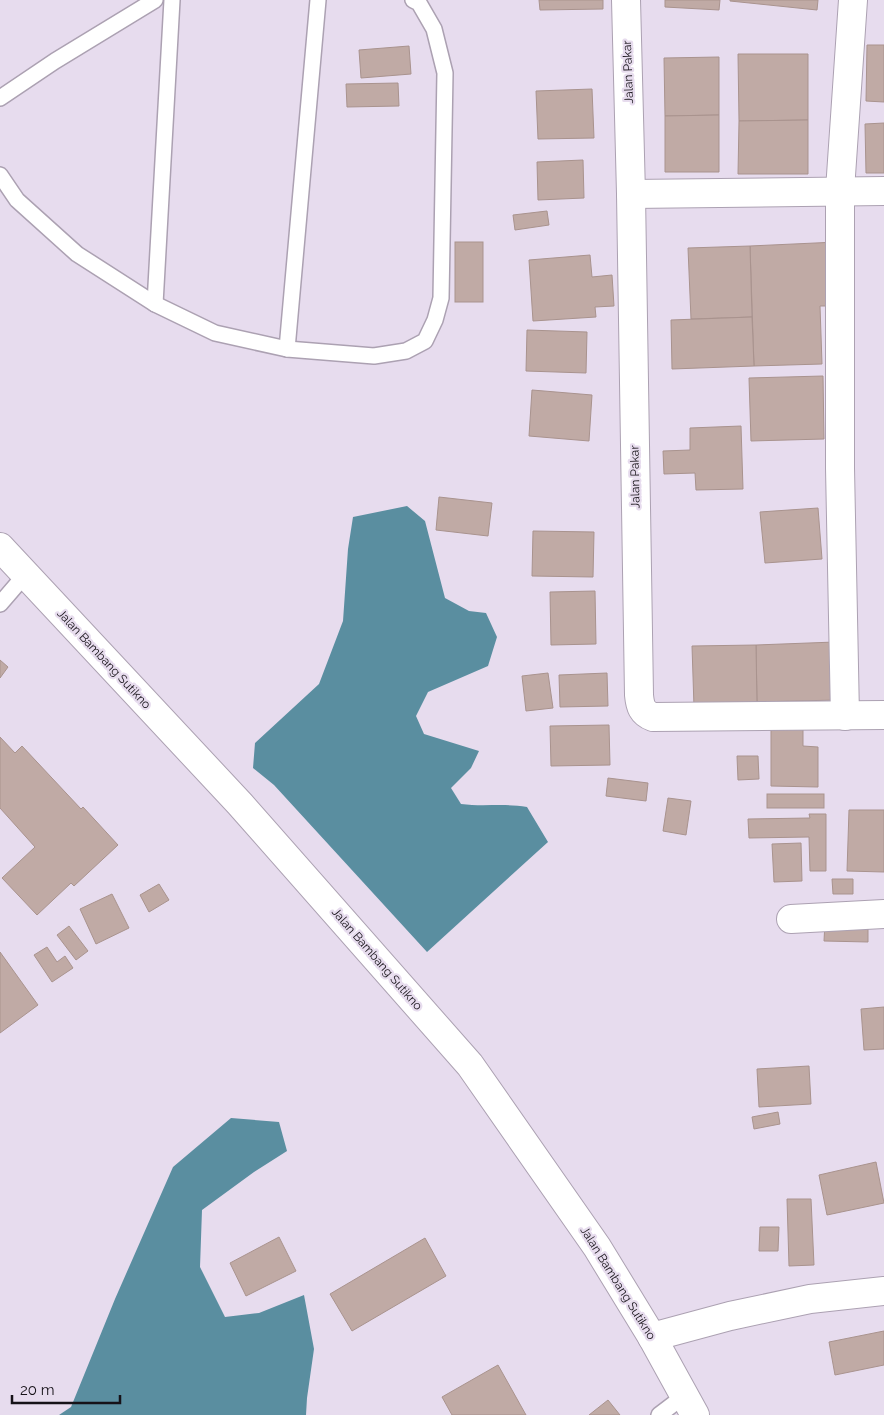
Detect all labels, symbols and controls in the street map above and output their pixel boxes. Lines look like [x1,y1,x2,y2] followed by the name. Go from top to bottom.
[620,39,636,104] street label: Jalan Pakar
[627,445,643,509] street label: Jalan Pakar
[54,606,154,712] street label: Jalan Bambang Sutikno
[329,905,425,1013] street label: Jalan Bambang Sutikno
[577,1224,659,1342] street label: Jalan Bambang Sutikno
[12,1372,120,1404] scale bar
[20,1381,55,1399] text: 20 m

